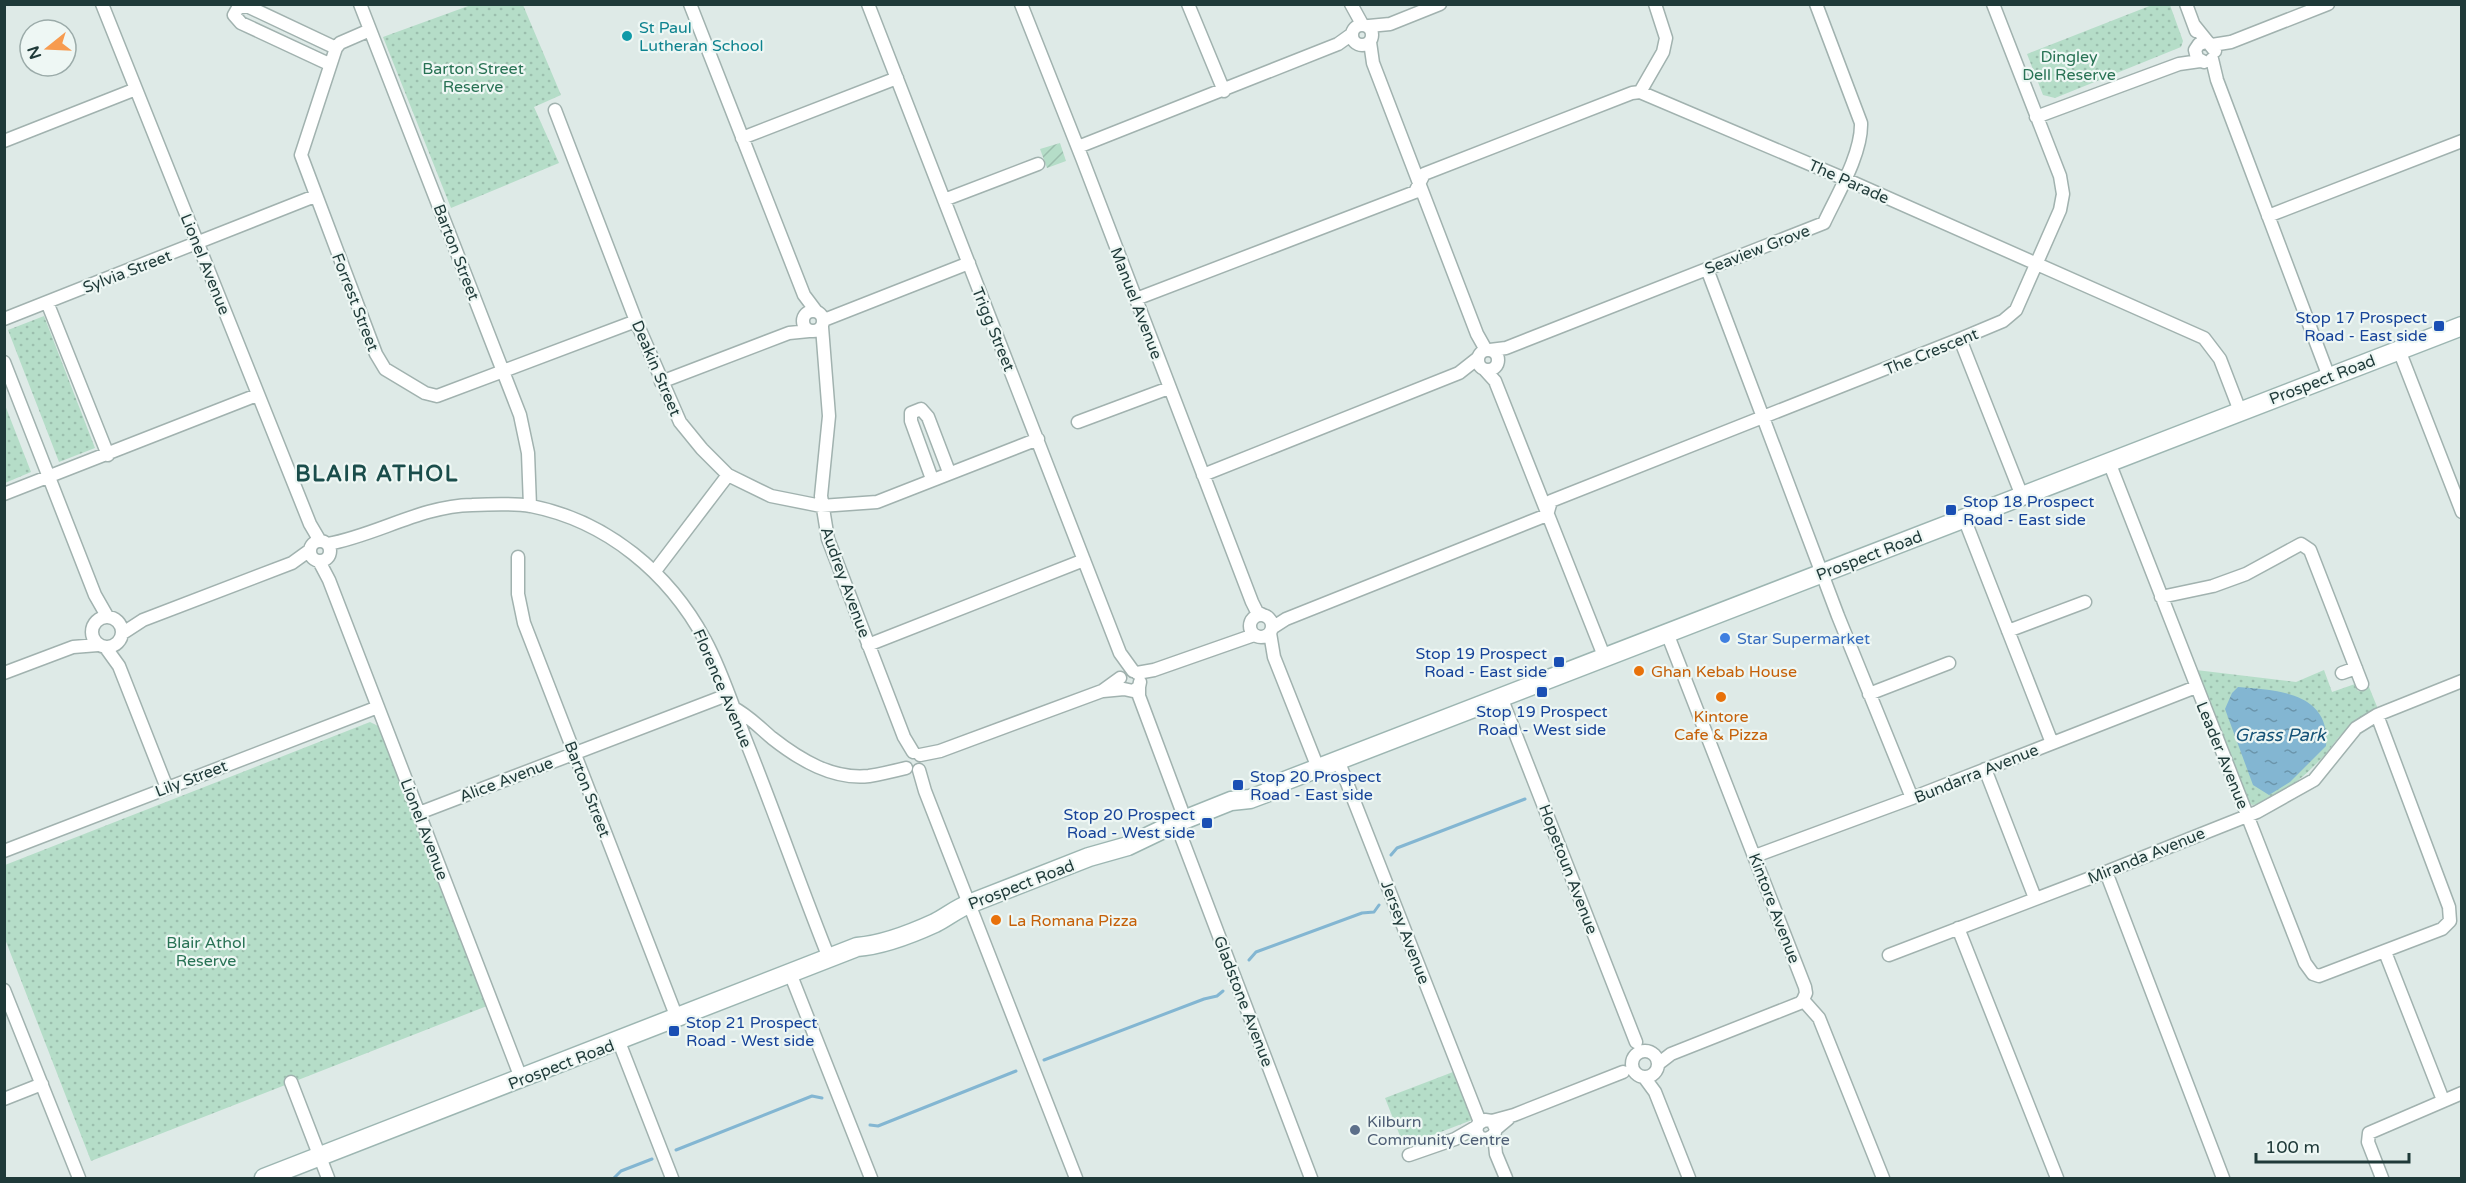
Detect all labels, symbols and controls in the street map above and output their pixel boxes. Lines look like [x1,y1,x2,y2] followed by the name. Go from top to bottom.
[18,18,78,78] north arrow
[639,18,763,56] place label: St Paul Lutheran School
[620,29,634,43] marker: St Paul Lutheran School
[23,43,46,62] text: N
[2022,47,2116,85] park label: Dingley Dell Reserve
[422,59,524,97] park label: Barton Street Reserve
[1805,155,1892,209] street label: The Parade
[429,201,484,303] street label: Barton Street
[176,211,234,318] street label: Lionel Avenue
[1702,221,1813,279] street label: Seaview Grove
[1106,245,1167,362] street label: Manuel Avenue
[80,246,174,298] street label: Sylvia Street
[327,250,383,354] street label: Forrest Street
[967,284,1019,374] street label: Trigg Street
[2296,308,2427,346] place label: Stop 17 Prospect Road - East side
[627,317,685,419] street label: Deakin Street
[2432,319,2446,333] marker: Stop 17 Prospect Road - East side
[1882,324,1981,380] street label: The Crescent
[2266,351,2378,409] street label: Prospect Road
[295,461,459,487] district label: BLAIR ATHOL
[1963,492,2094,530] place label: Stop 18 Prospect Road - East side
[1944,503,1958,517] marker: Stop 18 Prospect Road - East side
[816,524,874,640] street label: Audrey Avenue
[1813,527,1925,585] street label: Prospect Road
[688,626,756,751] street label: Florence Avenue
[1737,629,1870,649] place label: Star Supermarket
[1718,631,1732,645] marker: Star Supermarket
[1416,644,1547,682] place label: Stop 19 Prospect Road - East side
[1552,655,1566,669] marker: Stop 19 Prospect Road - East side
[1651,662,1797,682] place label: Ghan Kebab House
[1632,664,1646,678] marker: Ghan Kebab House
[1535,685,1549,699] marker: Stop 19 Prospect Road - West side
[1714,690,1728,704] marker: Kintore Cafe & Pizza
[2191,699,2253,812] street label: Leader Avenue
[1476,702,1608,740] place label: Stop 19 Prospect Road - West side
[1674,707,1768,745] place label: Kintore Cafe & Pizza
[2234,724,2327,746] water label: Grass Park
[560,738,615,840] street label: Barton Street
[1911,740,2041,808] street label: Bundarra Avenue
[457,753,556,807] street label: Alice Avenue
[152,756,230,802] street label: Lily Street
[1250,767,1381,805] place label: Stop 20 Prospect Road - East side
[396,776,453,883] street label: Lionel Avenue
[1231,778,1245,792] marker: Stop 20 Prospect Road - East side
[1534,802,1602,937] street label: Hopetoun Avenue
[1064,805,1195,843] place label: Stop 20 Prospect Road - West side
[1200,816,1214,830] marker: Stop 20 Prospect Road - West side
[2085,823,2208,889] street label: Miranda Avenue
[1744,850,1804,966] street label: Kintore Avenue
[965,856,1077,914] street label: Prospect Road
[1376,878,1434,987] street label: Jersey Avenue
[1008,911,1138,931] place label: La Romana Pizza
[989,913,1003,927] marker: La Romana Pizza
[166,933,246,971] park label: Blair Athol Reserve
[1209,933,1277,1070] street label: Gladstone Avenue
[686,1013,817,1051] place label: Stop 21 Prospect Road - West side
[667,1024,681,1038] marker: Stop 21 Prospect Road - West side
[505,1036,617,1094] street label: Prospect Road
[1367,1112,1510,1150] place label: Kilburn Community Centre
[1348,1123,1362,1137] marker: Kilburn Community Centre
[2256,1126,2409,1164] scale bar
[2265,1136,2320,1158] text: 100 m

